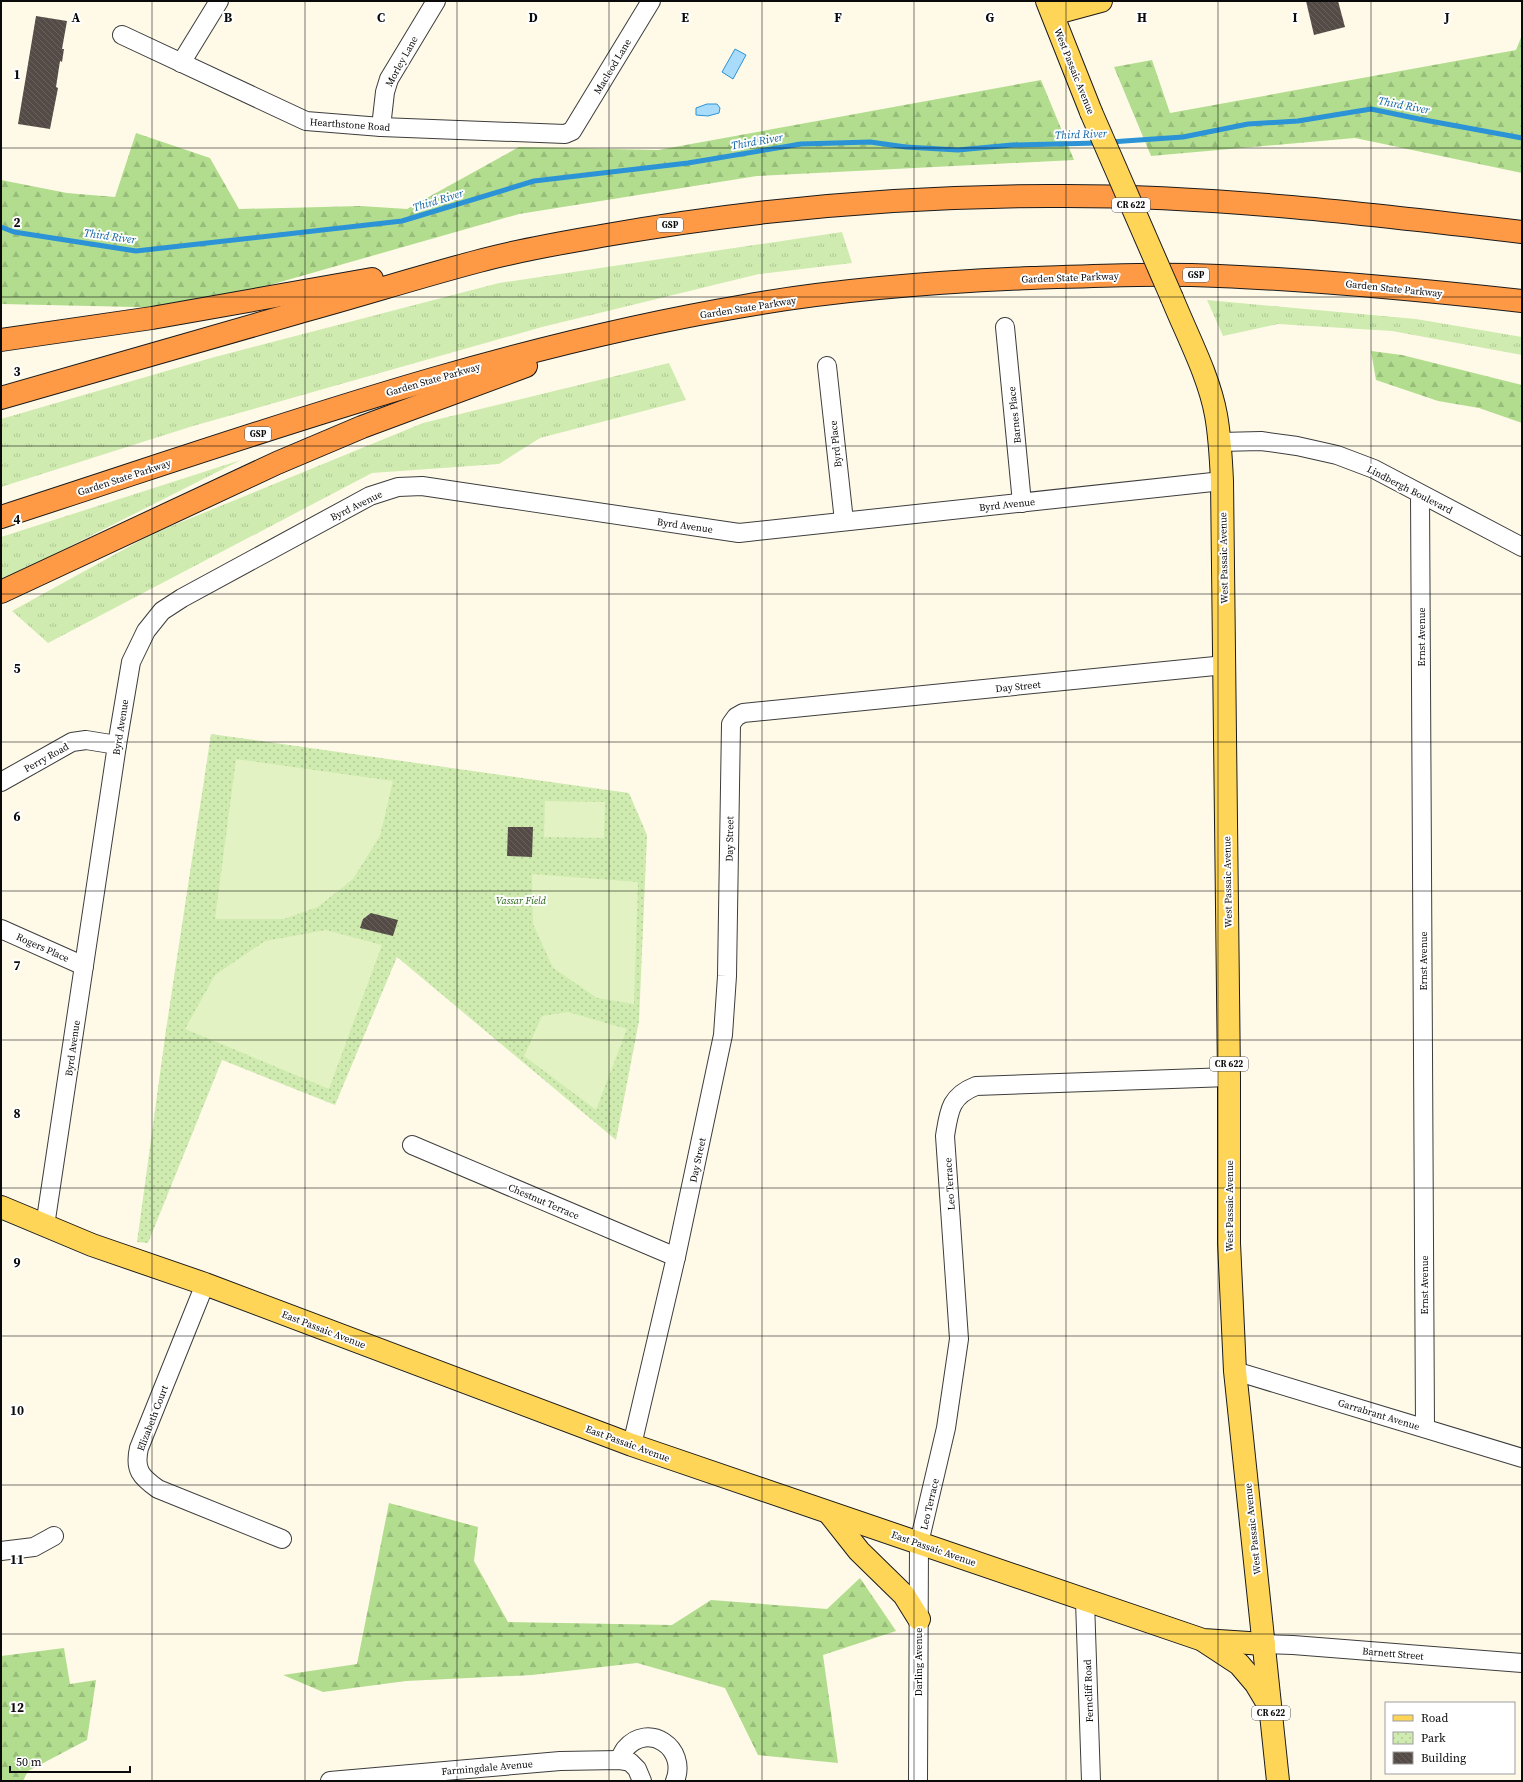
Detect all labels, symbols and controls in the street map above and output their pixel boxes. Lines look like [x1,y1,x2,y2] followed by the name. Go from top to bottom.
[72,9,81,26] text: A
[224,9,233,26] text: B
[377,9,385,26] text: C
[528,9,538,26] text: D
[681,9,689,26] text: E
[834,9,842,26] text: F
[986,9,995,26] text: G
[1137,9,1147,26] text: H
[1292,9,1298,26] text: I
[1443,9,1450,26] text: J
[1051,26,1098,116] street label: West Passaic Avenue
[382,34,421,89] street label: Morley Lane
[591,36,634,96] street label: Macleod Lane
[13,66,21,83] text: 1
[1377,93,1432,118] water label: Third River
[309,115,391,134] street label: Hearthstone Road
[1055,126,1108,143] water label: Third River
[730,129,785,153] water label: Third River
[411,186,466,215] water label: Third River
[1112,198,1150,212] road number: CR 622
[13,214,21,231] text: 2
[657,218,683,232] road number: GSP
[83,225,137,248] water label: Third River
[1183,268,1209,282] road number: GSP
[1021,269,1120,286] street label: Garden State Parkway
[1345,277,1444,300] street label: Garden State Parkway
[699,293,798,322] street label: Garden State Parkway
[385,360,483,399] street label: Garden State Parkway
[13,363,21,380] text: 3
[1005,386,1024,444] street label: Barnes Place
[827,420,844,468] street label: Byrd Place
[245,427,271,441] road number: GSP
[76,456,173,499] street label: Garden State Parkway
[1365,462,1455,517] street label: Lindbergh Boulevard
[328,487,384,524] street label: Byrd Avenue
[978,495,1036,514] street label: Byrd Avenue
[13,511,21,528] text: 4
[1216,512,1231,604] street label: West Passaic Avenue
[656,515,714,536] street label: Byrd Avenue
[1415,607,1428,667] street label: Ernst Avenue
[13,660,21,677] text: 5
[995,678,1042,695] street label: Day Street
[110,698,131,756] street label: Byrd Avenue
[21,740,71,775] street label: Perry Road
[13,808,21,825] text: 6
[723,815,736,862] street label: Day Street
[1220,836,1235,928] street label: West Passaic Avenue
[496,894,547,907] park label: Vassar Field
[14,930,71,965] street label: Rogers Place
[1417,931,1430,991] street label: Ernst Avenue
[13,957,21,974] text: 7
[62,1019,83,1077] street label: Byrd Avenue
[1210,1057,1248,1071] road number: CR 622
[13,1105,21,1122] text: 8
[686,1136,709,1184] street label: Day Street
[941,1157,958,1211] street label: Leo Terrace
[1223,1160,1236,1252] street label: West Passaic Avenue
[506,1181,581,1222] street label: Chestnut Terrace
[13,1254,21,1271] text: 9
[1418,1255,1431,1315] street label: Ernst Avenue
[280,1307,368,1351] street label: East Passaic Avenue
[134,1383,171,1453] street label: Elizabeth Court
[1336,1396,1421,1433] street label: Garrabrant Avenue
[10,1402,24,1419] text: 10
[584,1422,672,1465] street label: East Passaic Avenue
[917,1477,942,1531] street label: Leo Terrace
[1241,1483,1264,1575] street label: West Passaic Avenue
[890,1528,978,1569] street label: East Passaic Avenue
[10,1551,24,1568] text: 11
[912,1628,925,1696] street label: Darling Avenue
[1362,1644,1425,1663] street label: Barnett Street
[1081,1659,1096,1723] street label: Ferncliff Road
[10,1699,24,1716] text: 12
[1385,1702,1515,1774] legend
[1252,1706,1290,1720] road number: CR 622
[1421,1710,1448,1726] text: Road
[1421,1730,1446,1746] text: Park
[10,1748,130,1774] scale bar
[1421,1750,1466,1766] text: Building
[16,1754,42,1770] text: 50 m
[441,1757,533,1778] street label: Farmingdale Avenue

